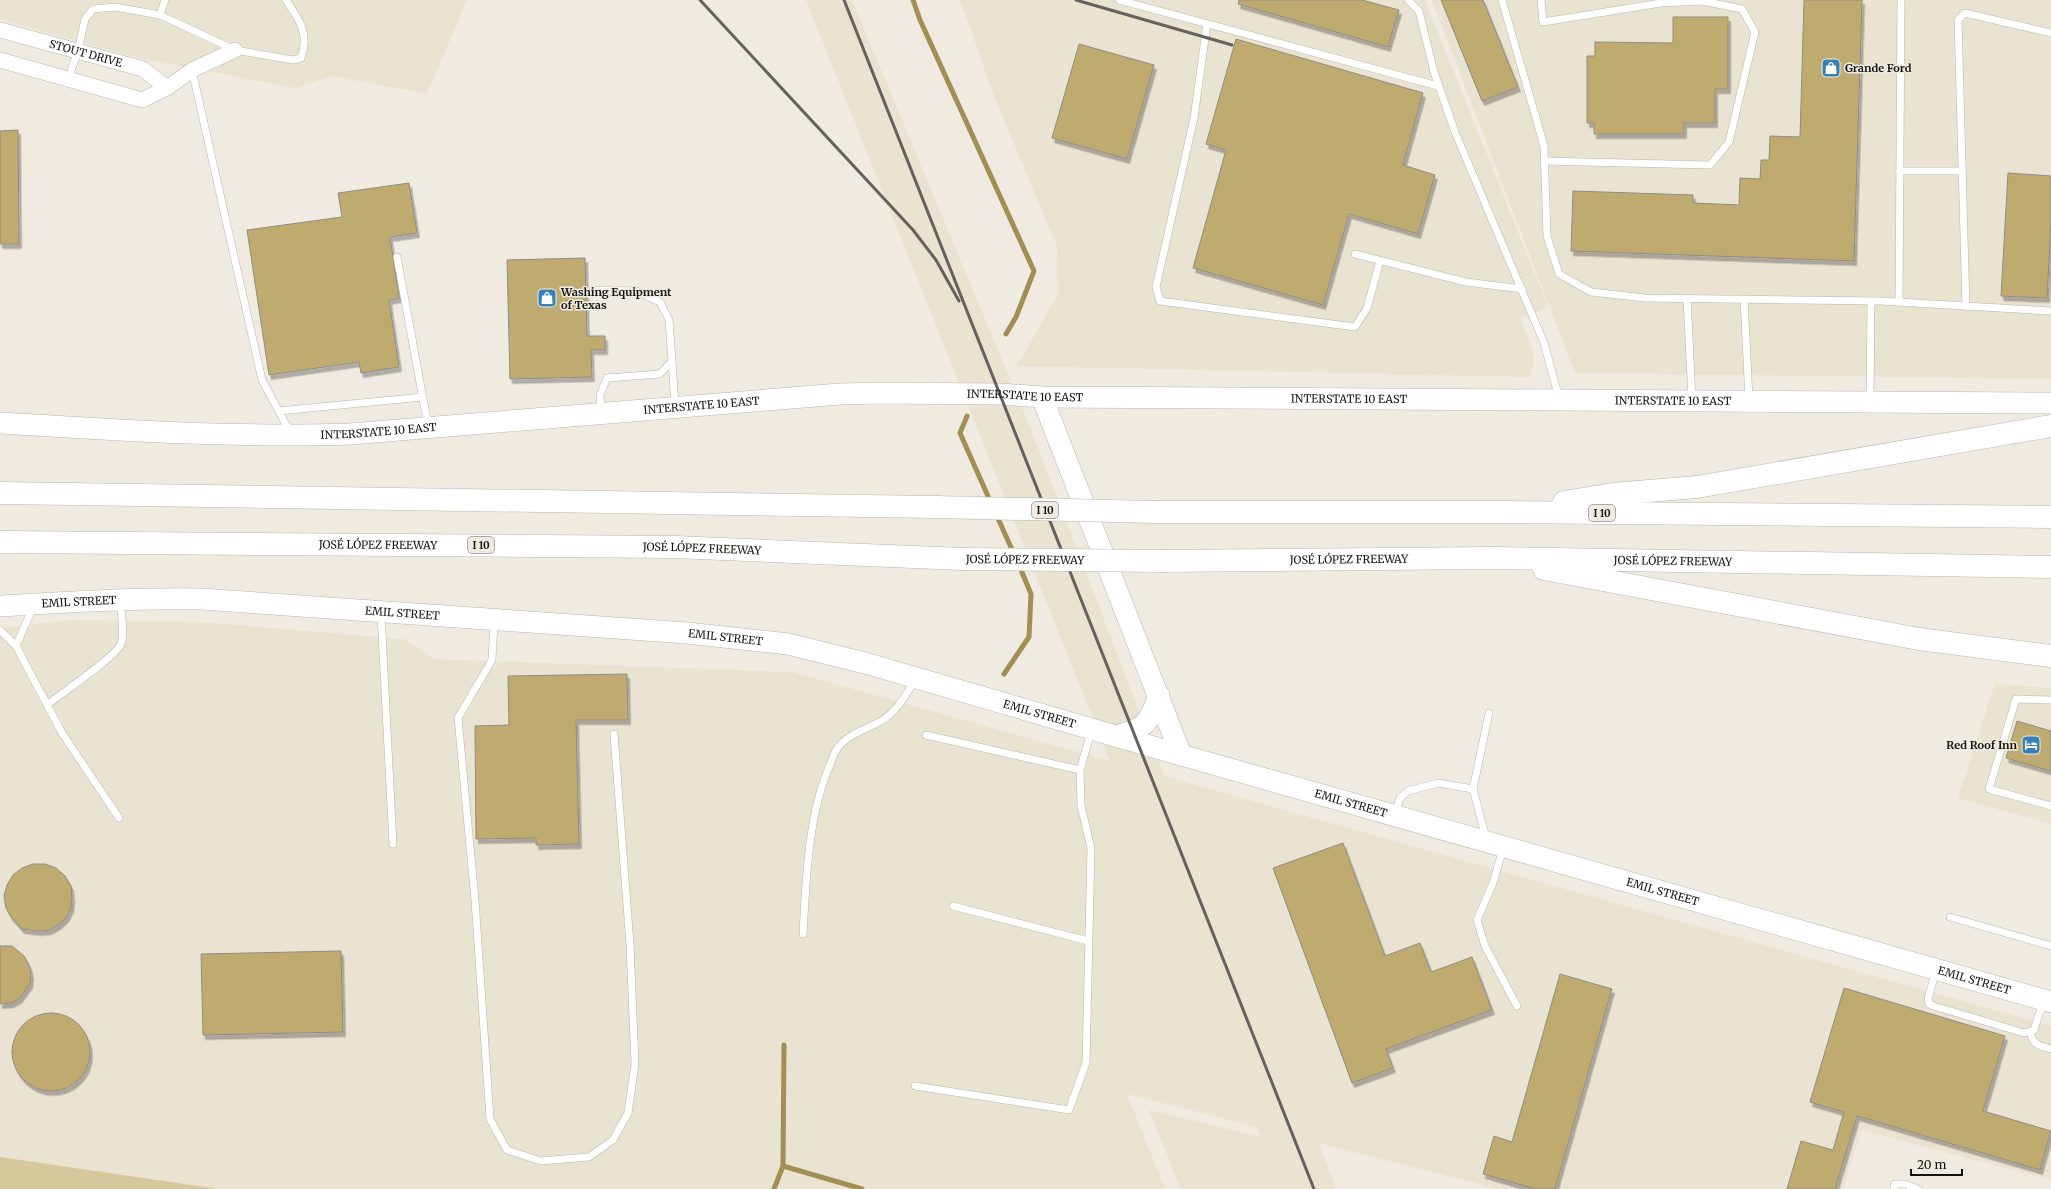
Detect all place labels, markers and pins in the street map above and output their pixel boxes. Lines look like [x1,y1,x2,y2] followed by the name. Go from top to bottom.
[1820,57,1842,79] shop icon: Grande Ford
[1845,61,1912,75] place label: Grande Ford
[560,285,672,312] place label: Washing Equipment of Texas
[536,287,558,309] shop icon: Washing Equipment of Texas
[2020,734,2042,756] hotel icon: Red Roof Inn
[1946,738,2018,752] place label: Red Roof Inn

